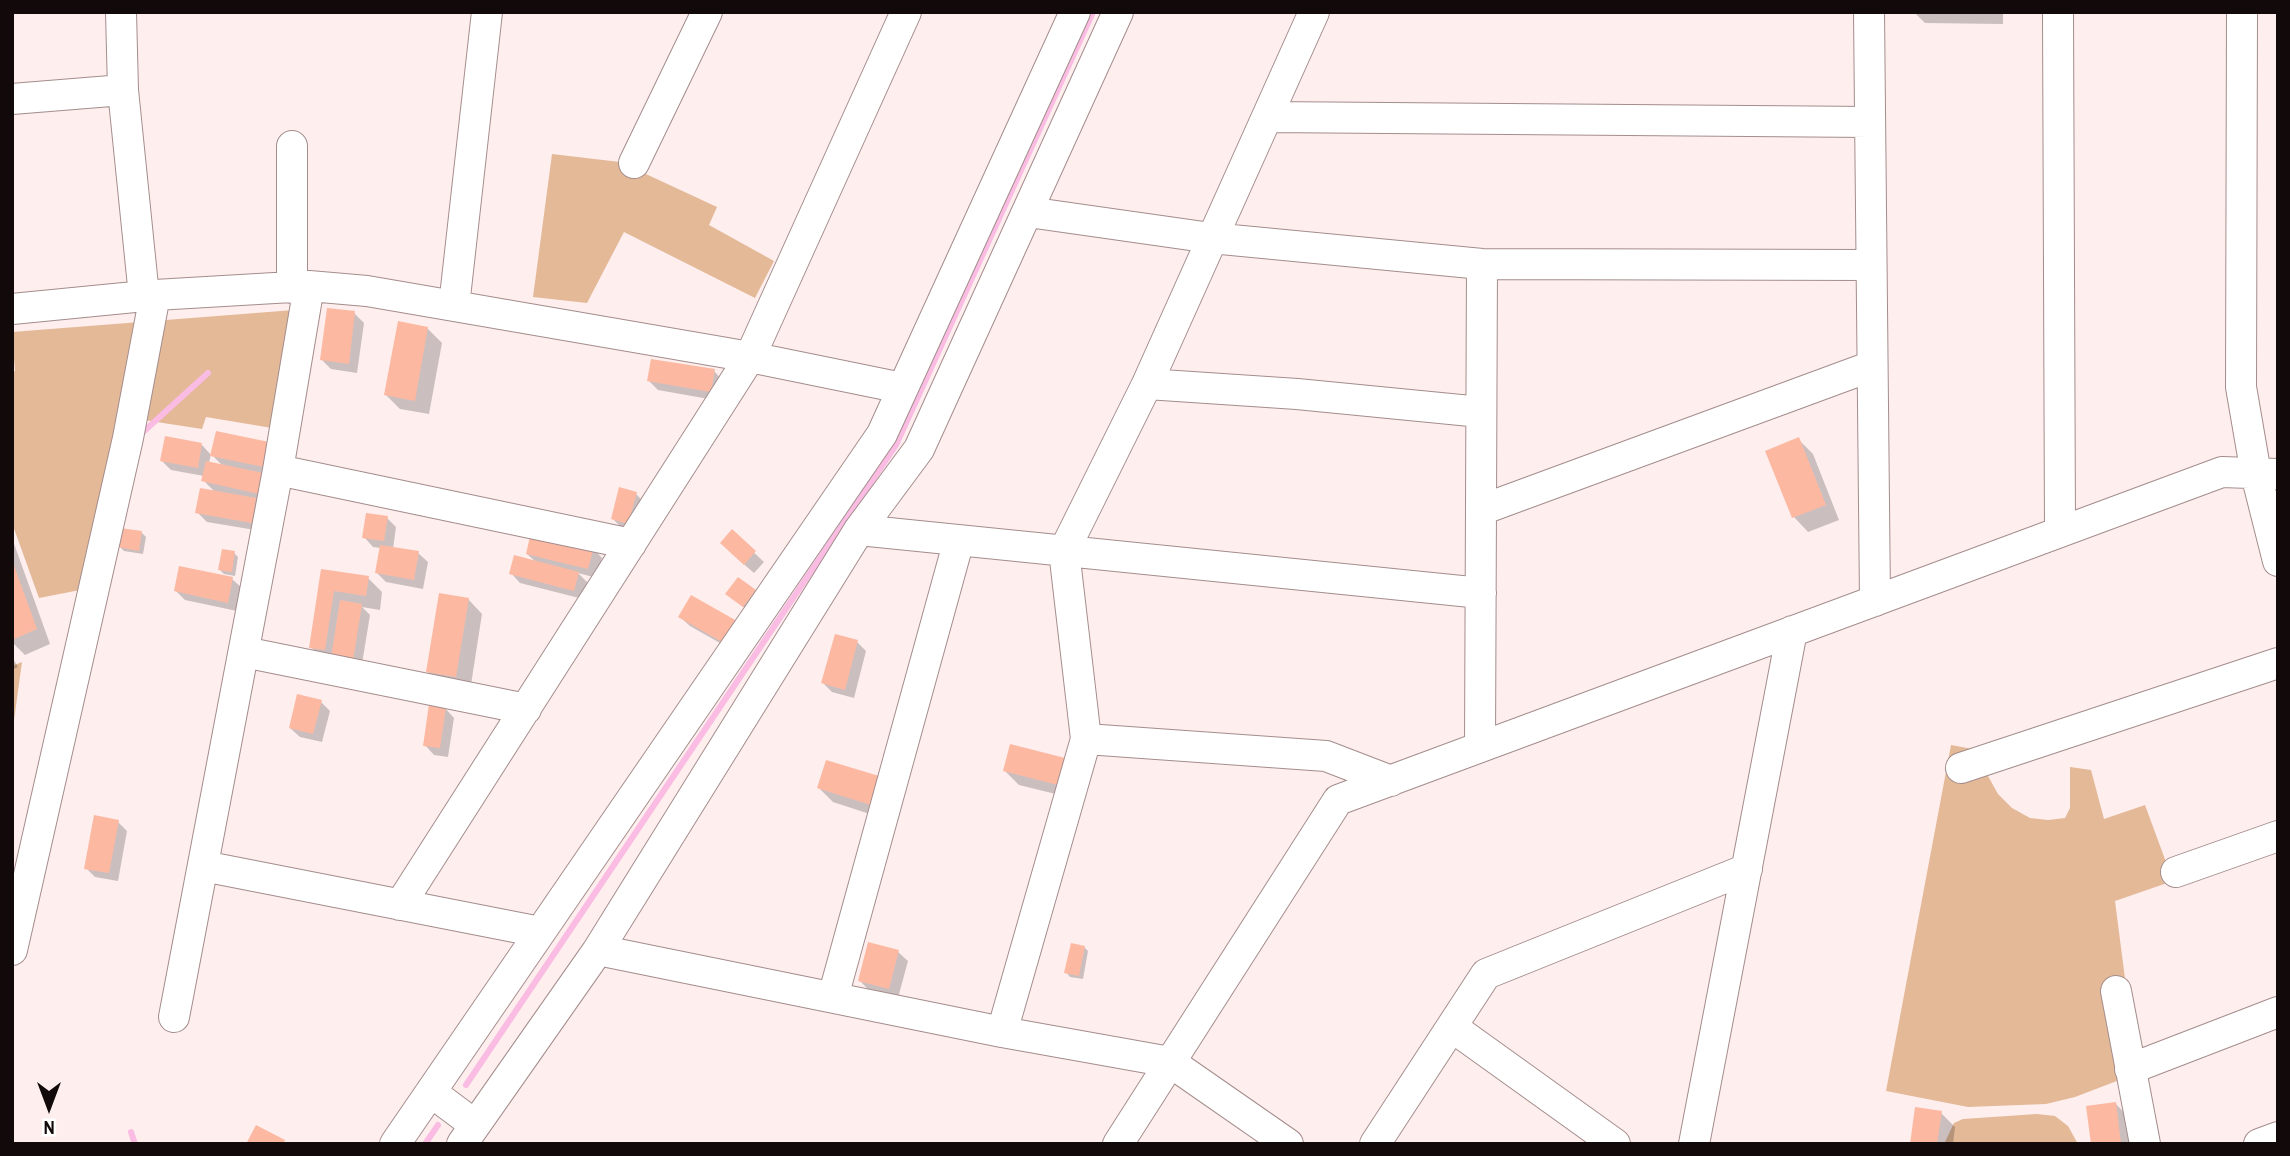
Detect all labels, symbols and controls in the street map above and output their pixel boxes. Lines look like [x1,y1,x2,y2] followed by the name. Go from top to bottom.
[14,1072,84,1142] north arrow
[43,1115,55,1141] text: N

